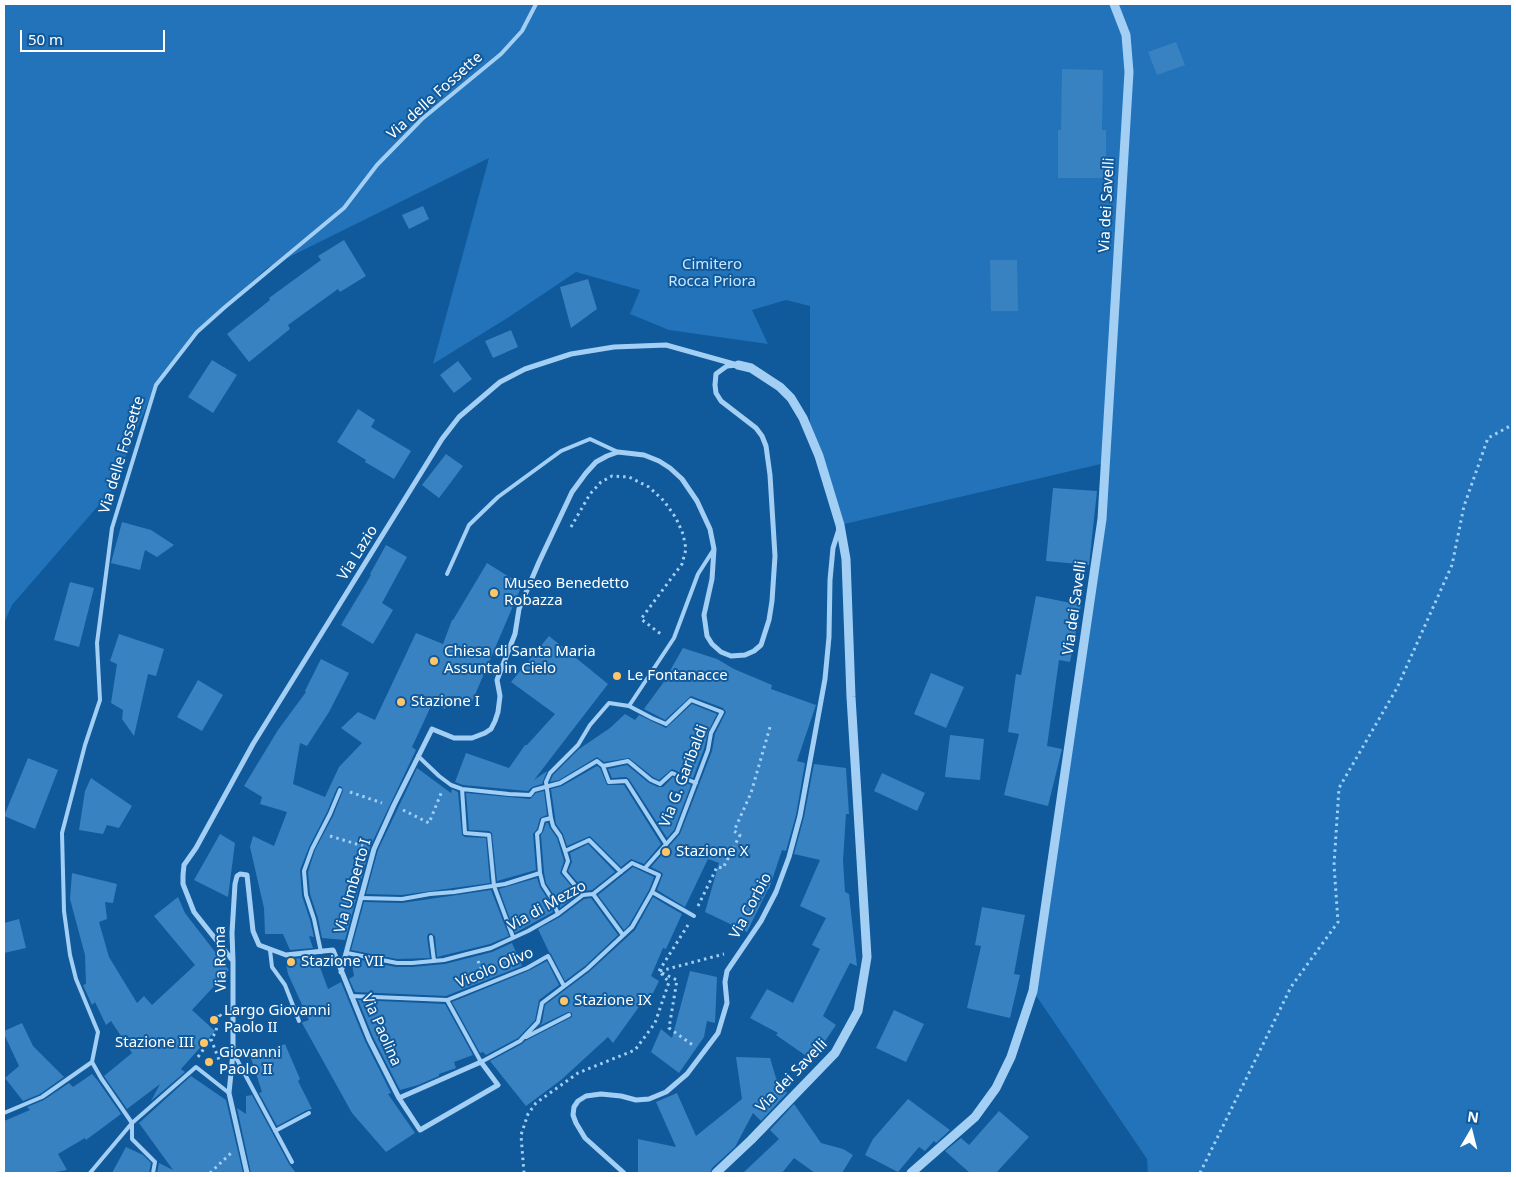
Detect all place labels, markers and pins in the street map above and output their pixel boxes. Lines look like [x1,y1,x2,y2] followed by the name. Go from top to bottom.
[504,575,629,610] place label: Museo Benedetto Robazza
[488,587,500,599] marker: Museo Benedetto Robazza
[444,643,596,678] place label: Chiesa di Santa Maria Assunta in Cielo
[428,655,440,667] marker: Chiesa di Santa Maria Assunta in Cielo
[627,667,728,685] place label: Le Fontanacce
[611,670,623,682] marker: Le Fontanacce
[411,693,480,711] place label: Stazione I
[395,696,407,708] marker: Stazione I
[676,843,748,861] place label: Stazione X
[660,846,672,858] marker: Stazione X
[301,953,384,971] place label: Stazione VII
[285,956,297,968] marker: Stazione VII
[574,992,652,1010] place label: Stazione IX
[558,995,570,1007] marker: Stazione IX
[224,1002,331,1037] place label: Largo Giovanni Paolo II
[208,1014,220,1026] marker: Largo Giovanni Paolo II
[115,1034,194,1052] place label: Stazione III
[198,1037,210,1049] marker: Stazione III
[219,1044,281,1079] place label: Giovanni Paolo II
[203,1056,215,1068] marker: Giovanni Paolo II

